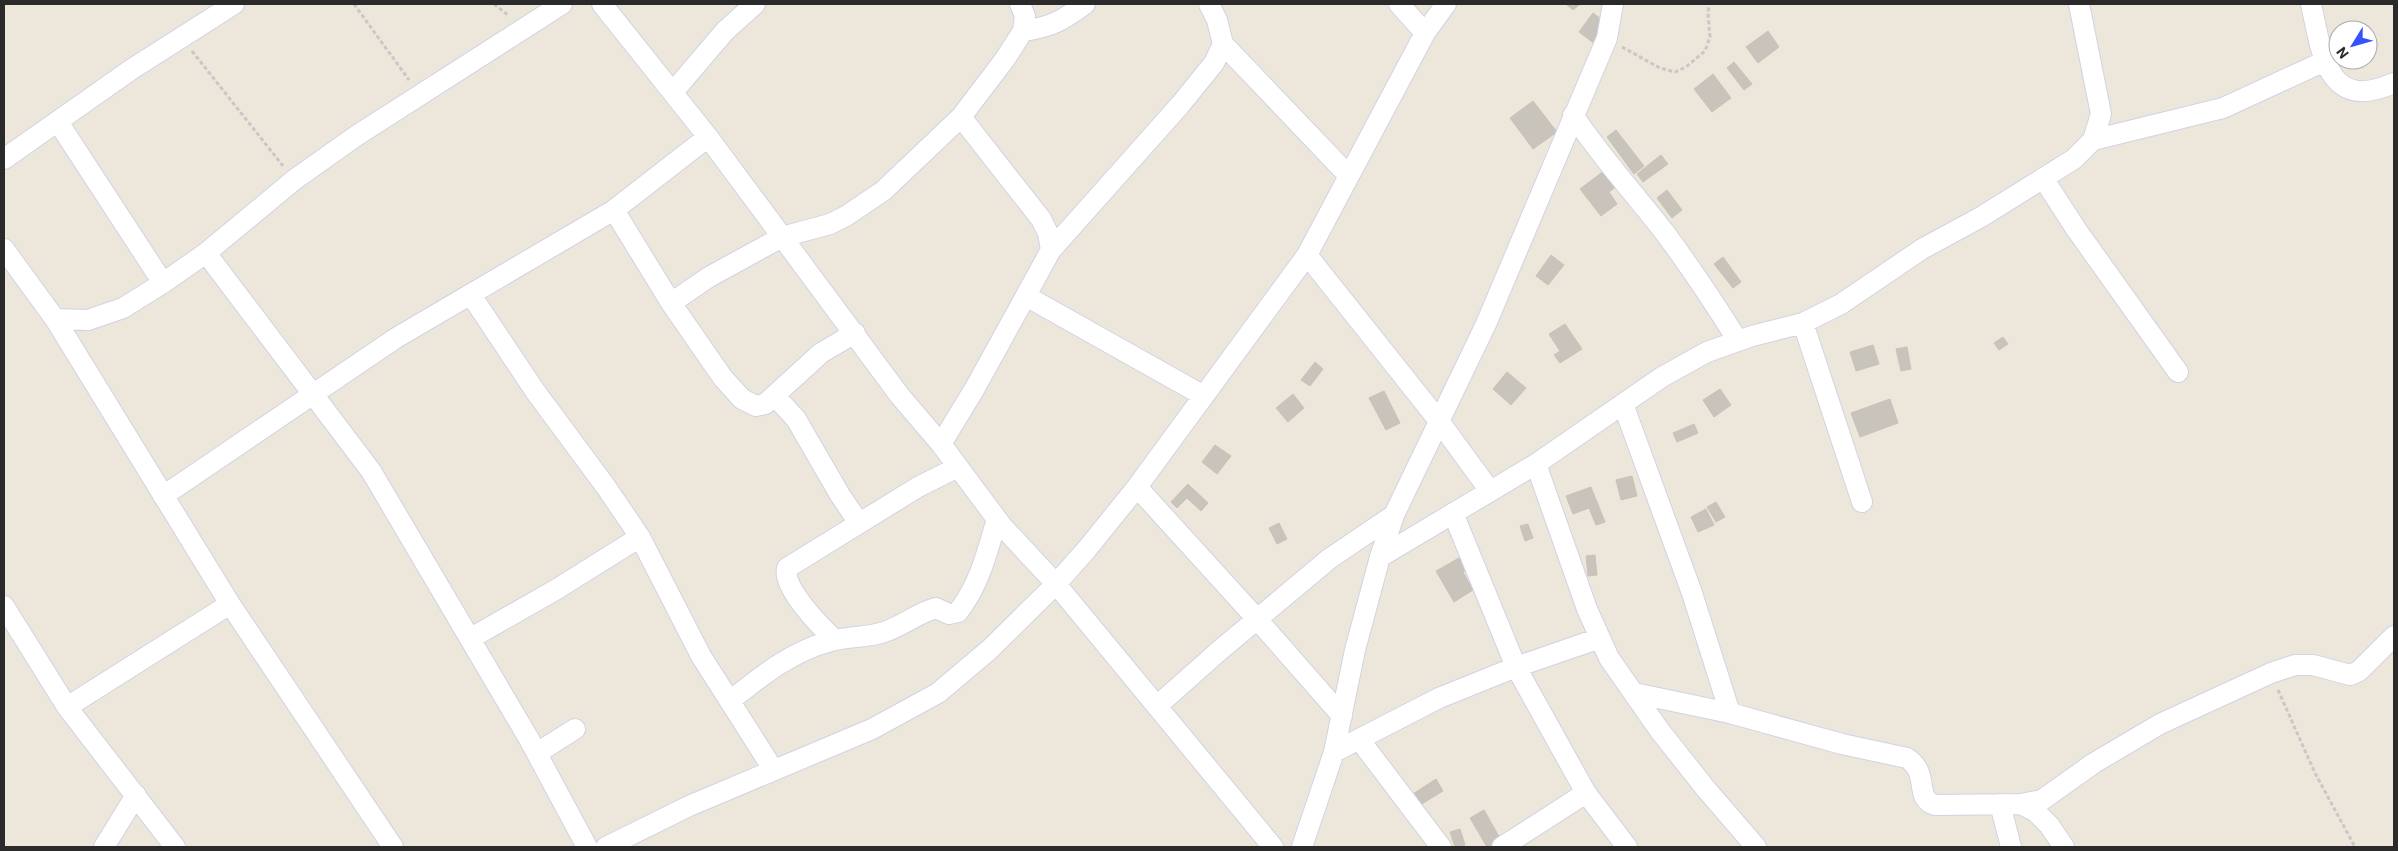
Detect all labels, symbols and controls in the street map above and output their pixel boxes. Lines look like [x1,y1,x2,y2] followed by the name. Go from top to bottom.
[2328,20,2378,70] north arrow
[2333,44,2352,62] text: N

